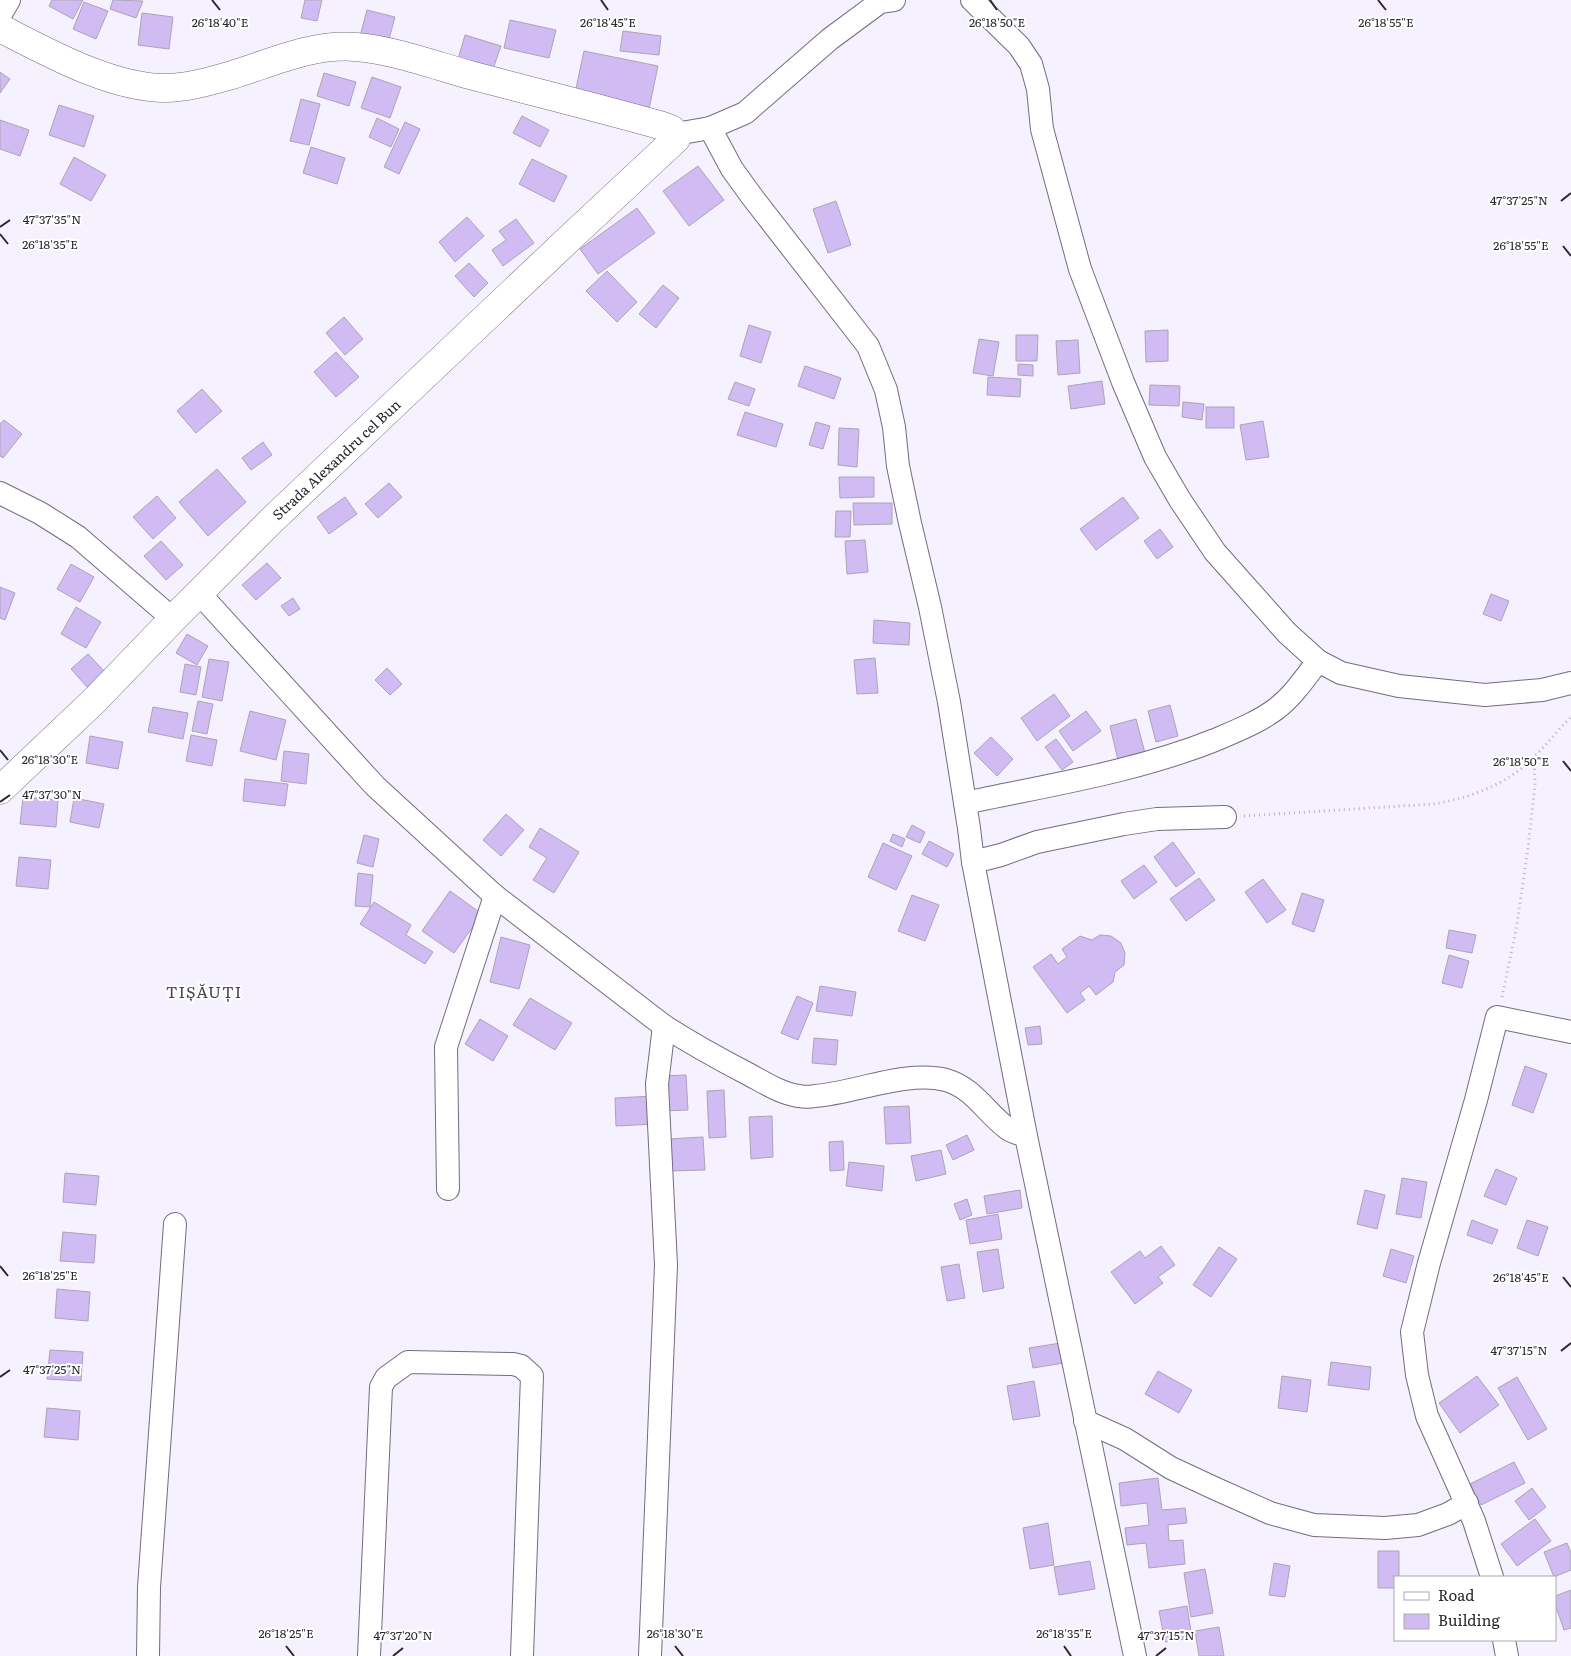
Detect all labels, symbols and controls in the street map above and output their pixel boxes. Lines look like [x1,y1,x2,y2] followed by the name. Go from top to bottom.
[192,13,249,31] text: 26°18'40"E
[580,13,636,31] text: 26°18'45"E
[969,13,1025,31] text: 26°18'50"E
[1358,13,1414,31] text: 26°18'55"E
[1490,191,1548,209] text: 47°37'25"N
[23,210,81,228] text: 47°37'35"N
[22,235,78,253] text: 26°18'35"E
[1493,236,1549,254] text: 26°18'55"E
[267,394,405,524] street label: Strada Alexandru cel Bun
[22,750,79,768] text: 26°18'30"E
[1493,752,1549,770] text: 26°18'50"E
[22,785,82,803] text: 47°37'30"N
[166,979,242,1003] district label: TIȘĂUȚI
[22,1266,78,1284] text: 26°18'25"E
[1493,1268,1549,1286] text: 26°18'45"E
[1491,1341,1547,1359] text: 47°37'15"N
[23,1360,81,1378] text: 47°37'25"N
[1394,1576,1556,1641] legend
[1438,1583,1474,1606] text: Road
[1438,1608,1500,1631] text: Building
[258,1624,314,1642] text: 26°18'25"E
[647,1624,704,1642] text: 26°18'30"E
[1036,1624,1092,1642] text: 26°18'35"E
[374,1626,432,1644] text: 47°37'20"N
[1138,1626,1194,1644] text: 47°37'15"N

